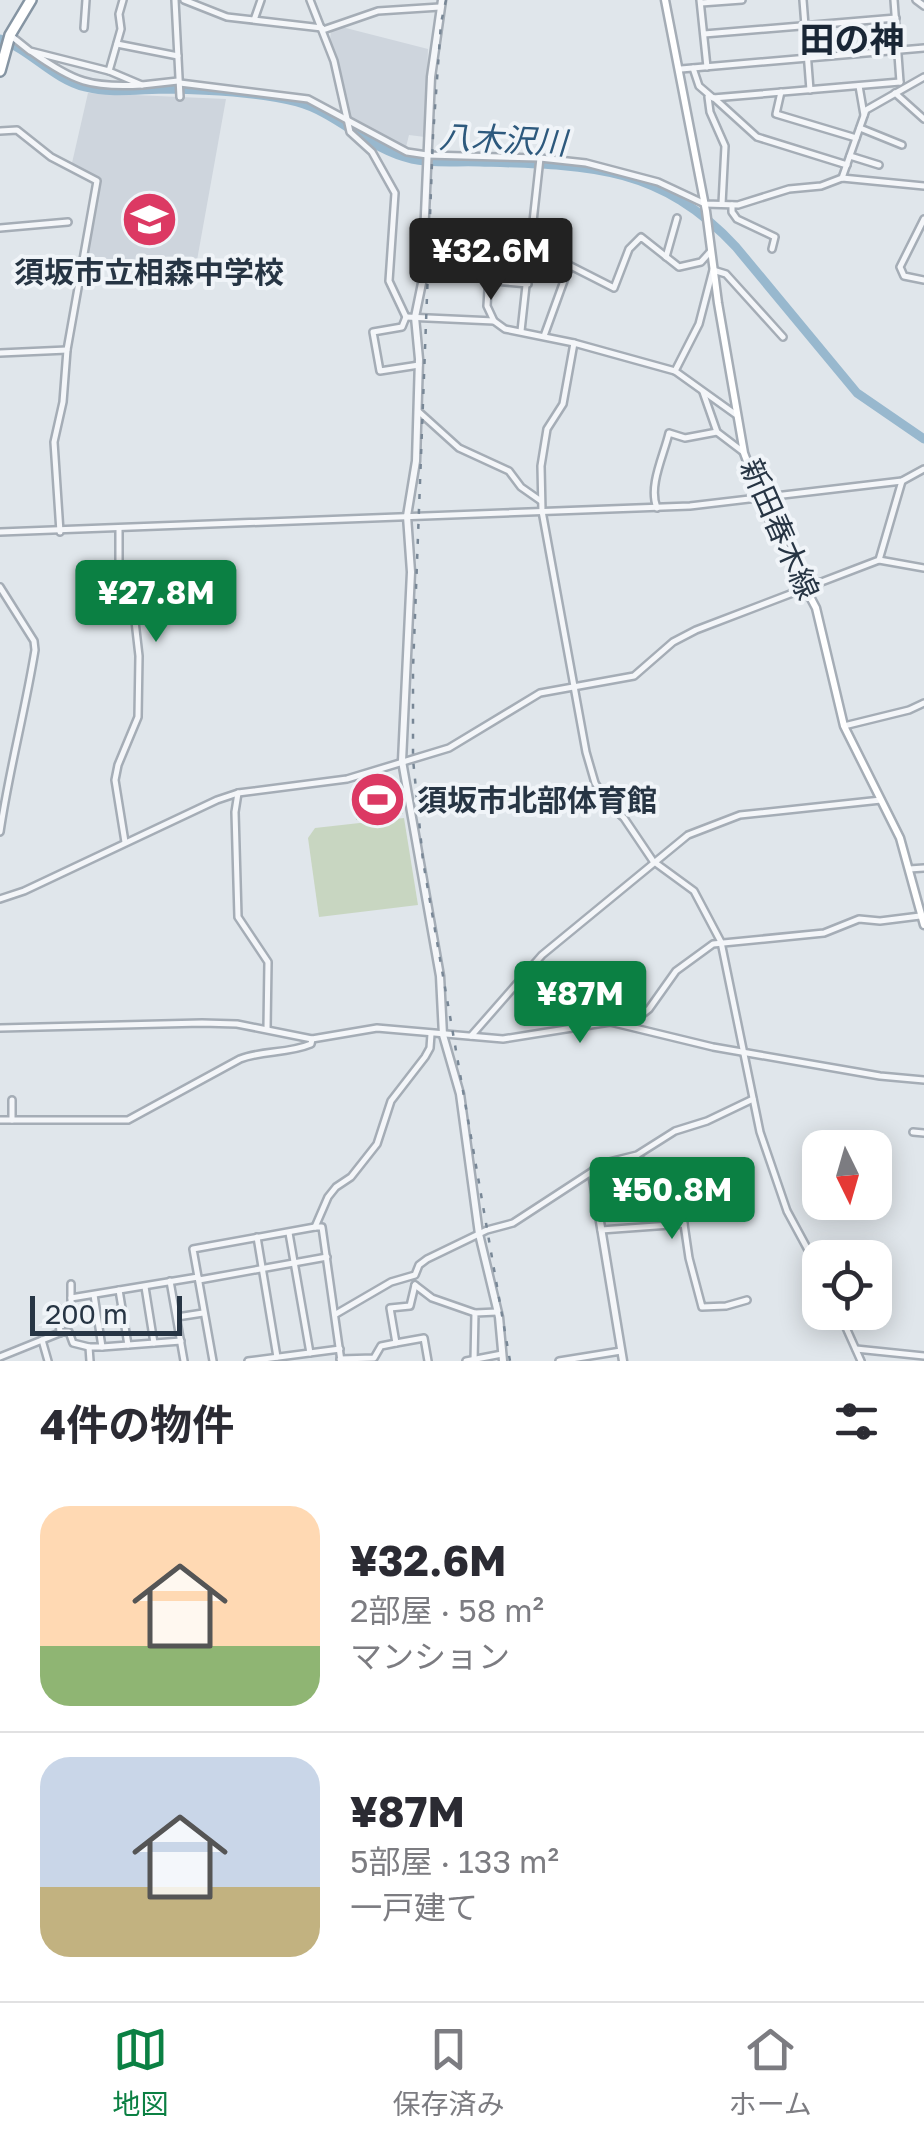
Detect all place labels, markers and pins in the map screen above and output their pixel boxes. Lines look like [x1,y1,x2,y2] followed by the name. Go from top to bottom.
[119,190,179,250] school or university icon: 須坂市立相森中学校
[410,218,572,303] pin: ¥32.6M
[14,254,284,290] place label: 須坂市立相森中学校
[75,560,237,645] pin: ¥27.8M
[348,770,408,830] sports icon: 須坂市北部体育館
[417,782,657,818] place label: 須坂市北部体育館
[521,961,639,1046] pin: ¥87M
[591,1157,753,1242] pin: ¥50.8M

